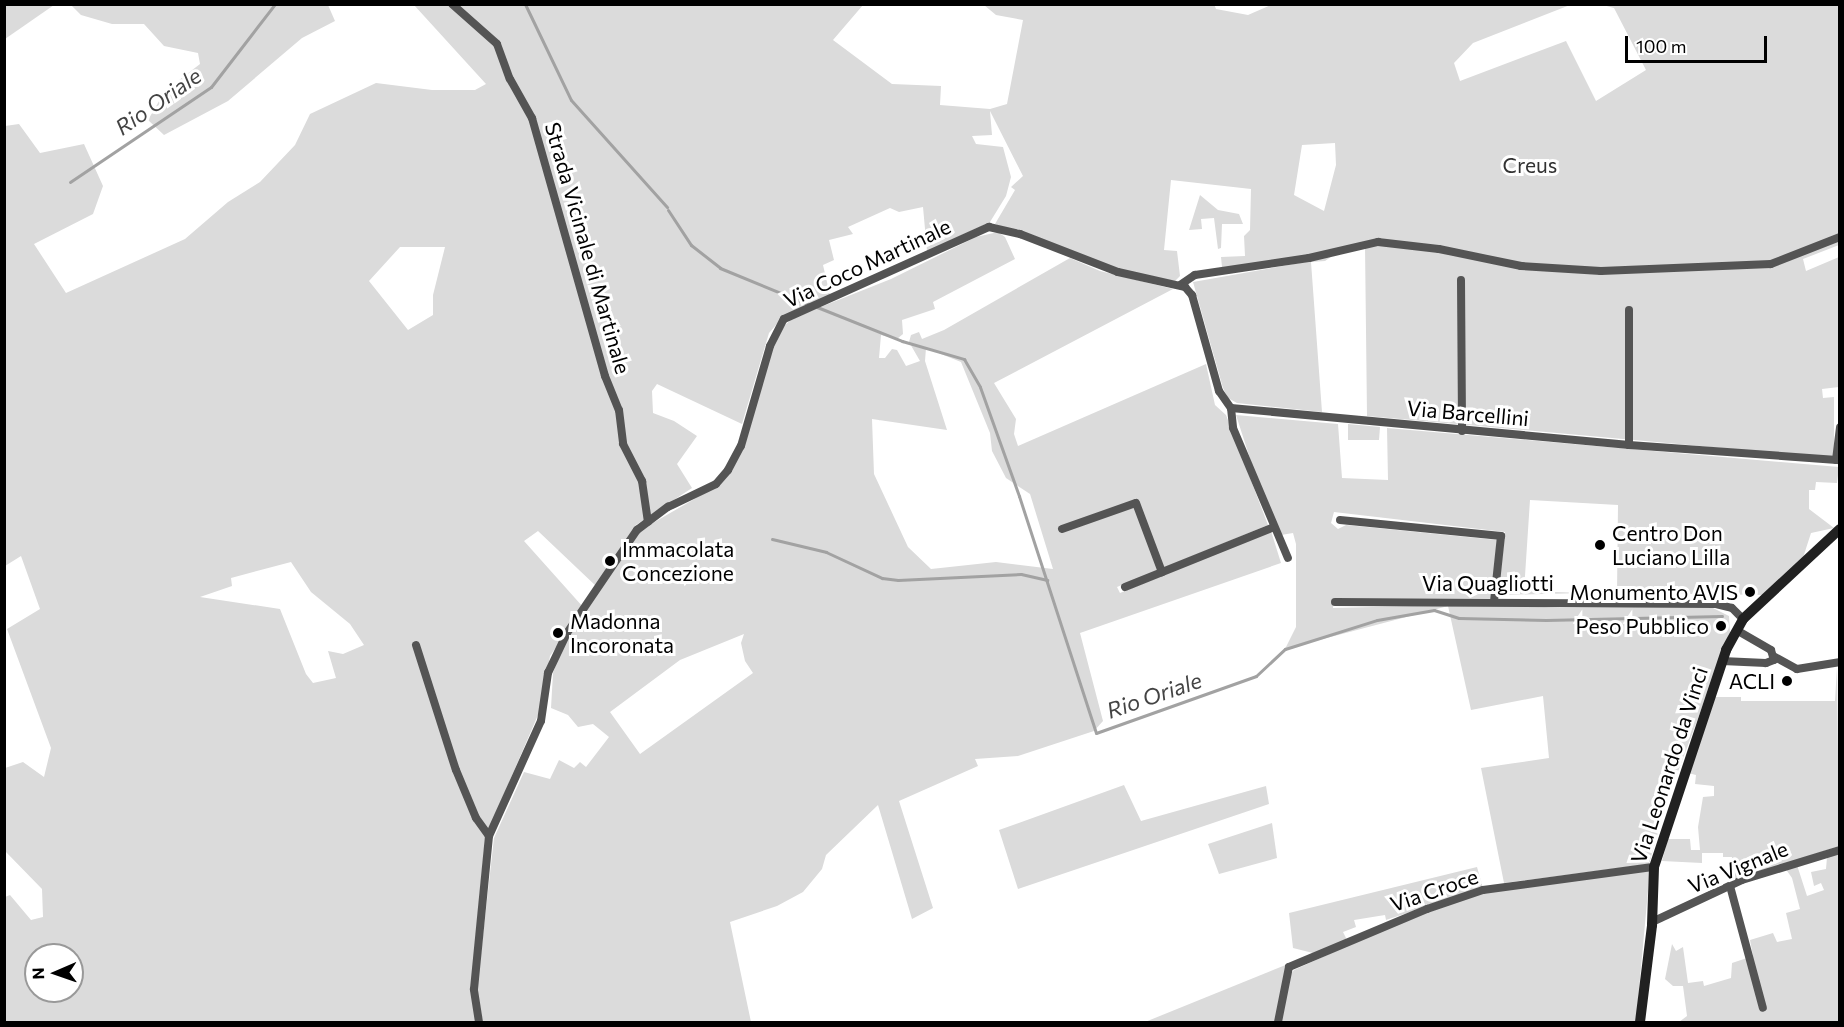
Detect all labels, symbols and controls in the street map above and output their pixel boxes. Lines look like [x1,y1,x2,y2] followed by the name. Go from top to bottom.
[1628,24,1770,62] scale bar
[1636,35,1686,57] text: 100 m
[110,62,206,140] water label: Rio Oriale
[540,119,636,377] street label: Strada Vicinale di Martinale
[1503,152,1557,178] park label: Creus
[779,213,955,313] street label: Via Coco Martinale
[1406,395,1530,431] street label: Via Barcellini
[1612,520,1730,570] place label: Centro Don Luciano Lilla
[622,536,734,586] place label: Immacolata Concezione
[1593,538,1607,552] marker: Centro Don Luciano Lilla
[603,554,617,568] marker: Immacolata Concezione
[1422,570,1554,596] street label: Via Quagliotti
[1570,579,1738,605] place label: Monumento AVIS
[1743,585,1757,599] marker: Monumento AVIS
[570,608,674,658] place label: Madonna Incoronata
[1576,613,1709,639] place label: Peso Pubblico
[1714,619,1728,633] marker: Peso Pubblico
[551,626,565,640] marker: Madonna Incoronata
[1625,664,1713,866] street label: Via Leonardo da Vinci
[1103,666,1205,724] water label: Rio Oriale
[1729,668,1775,694] place label: ACLI
[1780,674,1794,688] marker: ACLI
[1684,836,1792,898] street label: Via Vignale
[1387,863,1481,917] street label: Via Croce
[24,943,84,1003] north arrow
[28,967,47,980] text: N

